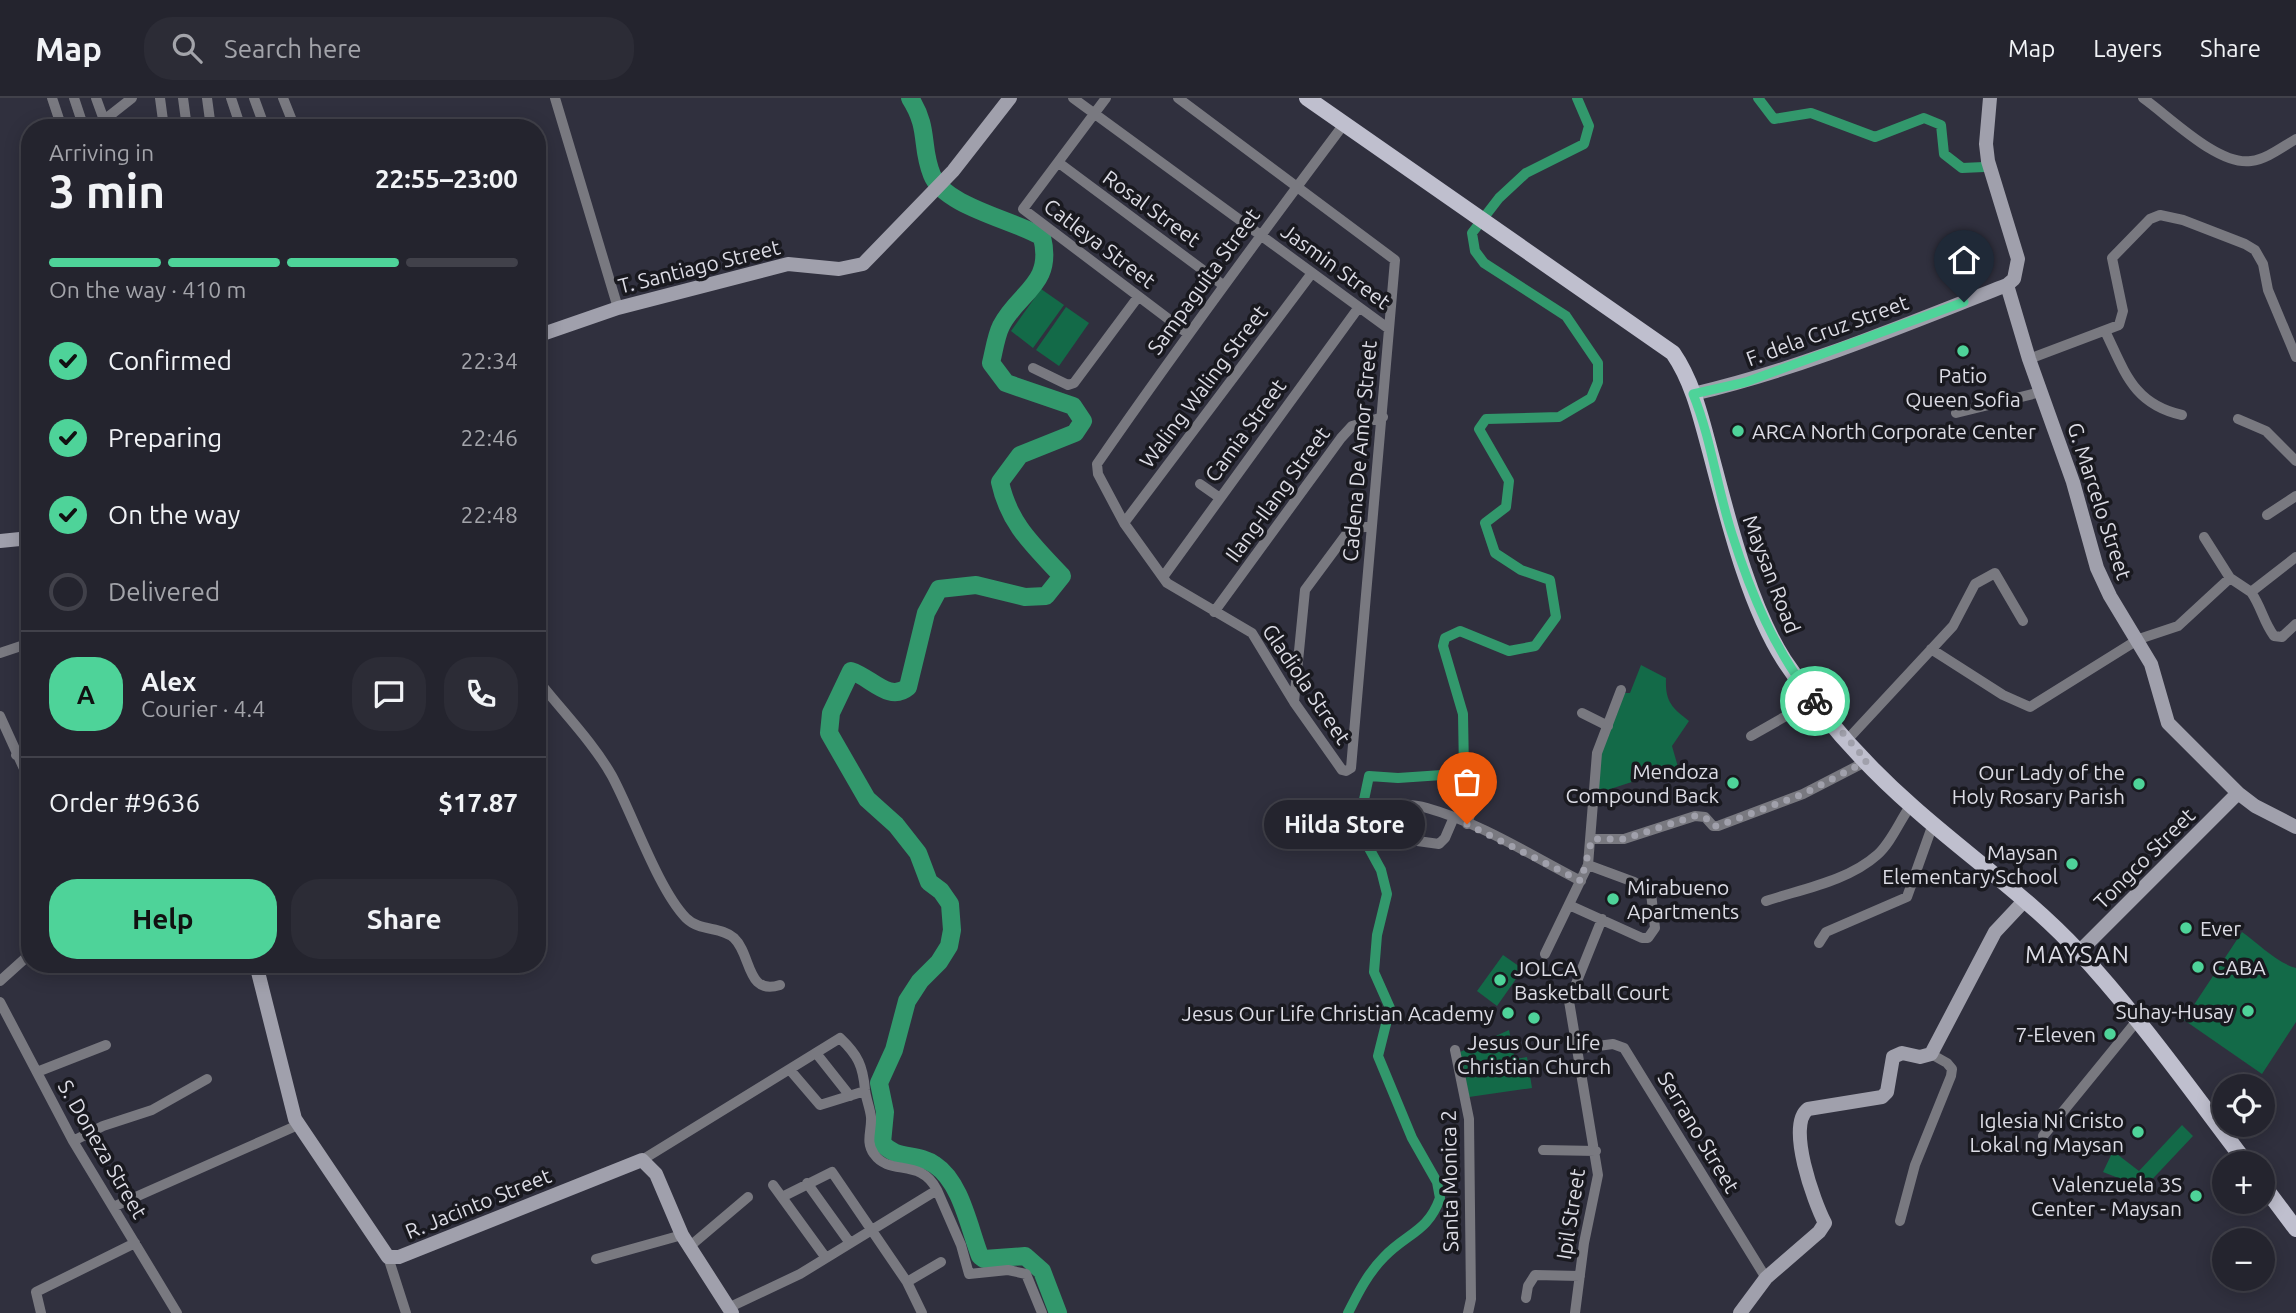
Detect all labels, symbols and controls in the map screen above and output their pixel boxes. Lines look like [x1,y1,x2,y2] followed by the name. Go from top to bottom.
[144,17,634,80] search box
[168,29,206,67] icon: search
[35,30,102,67] text: Map
[224,34,362,63] text: Search here
[2008,35,2055,62] text: Map
[2093,35,2162,62] text: Layers
[2200,35,2261,62] text: Share
[49,140,154,165] text: Arriving in
[375,164,518,193] text: 22:55–23:00
[49,165,165,217] text: 3 min
[1099,165,1205,251] street label: Rosal Street
[1040,193,1160,293] street label: Catleya Street
[1142,203,1264,359] street label: Sampaguita Street
[1277,218,1395,314] street label: Jasmin Street
[1934,230,1994,302] pin
[616,234,782,298] street label: T. Santiago Street
[1945,241,1983,279] icon: home
[49,277,246,302] text: On the way · 410 m
[1743,290,1911,370] street label: F. dela Cruz Street
[1134,300,1272,472] street label: Waling Waling Street
[1337,339,1381,563] street label: Cadena De Amor Street
[49,342,87,380] icon: check
[1955,343,1971,359] marker: Patio Queen Sofia
[108,346,232,375] text: Confirmed
[460,348,518,373] text: 22:34
[1905,363,2021,411] place label: Patio Queen Sofia
[1200,374,1290,486] street label: Camia Street
[49,419,87,457] icon: check
[1752,419,2036,443] place label: ARCA North Corporate Center
[2063,419,2137,583] street label: G. Marcelo Street
[1220,422,1334,566] street label: Ilang-Ilang Street
[108,423,222,452] text: Preparing
[1730,423,1746,439] marker: ARCA North Corporate Center
[460,425,518,450] text: 22:46
[49,496,87,534] icon: check
[108,500,240,529] text: On the way
[460,502,518,527] text: 22:48
[1739,512,1805,636] street label: Maysan Road
[108,577,220,606] text: Delivered
[1258,619,1356,749] street label: Gladiola Street
[352,657,426,731] button: chat
[444,657,518,731] button: phone
[1780,666,1850,736] courier
[141,667,196,696] text: Alex
[77,680,95,709] text: A
[1796,682,1834,720] icon: bike
[141,696,265,721] text: Courier · 4.4
[1437,752,1497,824] pin
[1566,759,1719,807] place label: Mendoza Compound Back
[1952,760,2125,808] place label: Our Lady of the Holy Rosary Parish
[1448,763,1486,801] icon: bag
[1725,775,1741,791] marker: Mendoza Compound Back
[2131,776,2147,792] marker: Our Lady of the Holy Rosary Parish
[49,788,200,817] text: Order #9636
[438,788,518,817] text: $17.87
[1264,800,1425,848] callout: Hilda Store
[2089,803,2199,913] street label: Tongco Street
[1284,812,1405,837] text: Hilda Store
[1882,840,2058,888] place label: Maysan Elementary School
[2064,856,2080,872] marker: Maysan Elementary School
[1627,875,1739,923] place label: Mirabueno Apartments
[49,879,277,959] button: Help
[291,879,518,959] button: Share
[1605,891,1621,907] marker: Mirabueno Apartments
[2200,916,2241,940] place label: Ever
[2178,920,2194,936] marker: Ever
[2025,941,2131,968] district label: MAYSAN
[2212,955,2266,979] place label: CABA
[1514,956,1670,1004] place label: JOLCA Basketball Court
[2190,959,2206,975] marker: CABA
[1492,972,1508,988] marker: JOLCA Basketball Court
[2115,999,2234,1023] place label: Suhay-Husay
[1182,1001,1494,1025] place label: Jesus Our Life Christian Academy
[2240,1003,2256,1019] marker: Suhay-Husay
[1500,1005,1516,1021] marker: Jesus Our Life Christian Academy
[1526,1010,1542,1026] marker: Jesus Our Life Christian Church
[2015,1022,2096,1046] place label: 7-Eleven
[2102,1026,2118,1042] marker: 7-Eleven
[1457,1030,1611,1078] place label: Jesus Our Life Christian Church
[1653,1067,1745,1197] street label: Serrano Street
[2212,1074,2275,1291] map controls
[2212,1074,2275,1137] button: locate
[54,1076,152,1222] street label: S. Doneza Street
[1969,1108,2124,1156] place label: Iglesia Ni Cristo Lokal ng Maysan
[1436,1110,1462,1252] street label: Santa Monica 2
[2130,1124,2146,1140] marker: Iglesia Ni Cristo Lokal ng Maysan
[2212,1151,2275,1214] button: +
[401,1163,555,1243] street label: R. Jacinto Street
[1551,1167,1589,1261] street label: Ipil Street
[2031,1172,2182,1220] place label: Valenzuela 3S Center - Maysan
[2188,1188,2204,1204] marker: Valenzuela 3S Center - Maysan
[2212,1228,2275,1291] button: −

